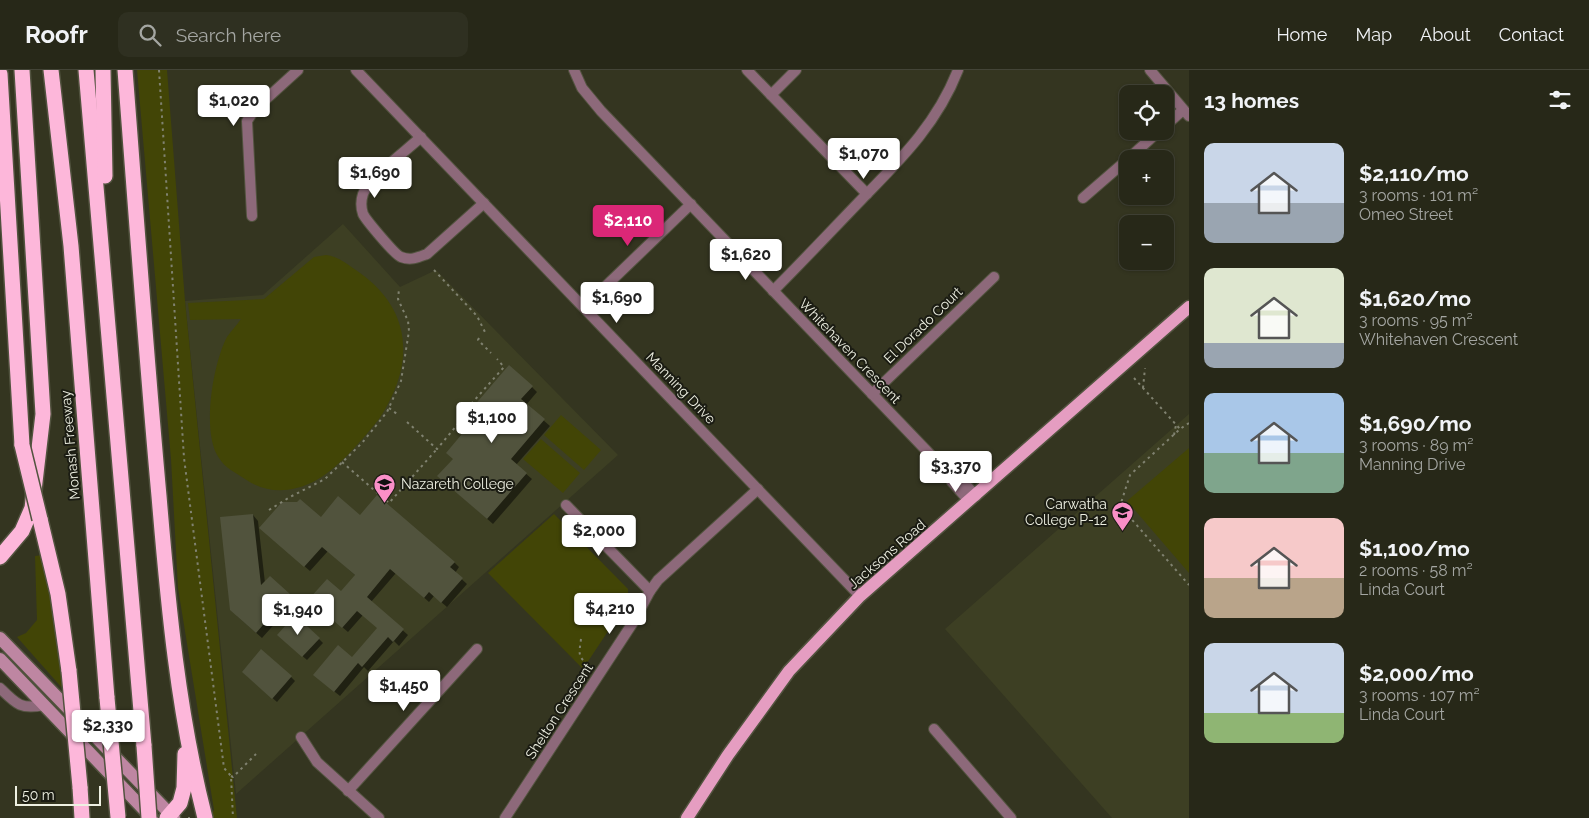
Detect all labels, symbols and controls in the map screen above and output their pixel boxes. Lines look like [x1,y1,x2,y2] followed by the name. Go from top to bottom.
[118,12,468,57] search box
[25,20,88,49] text: Roofr
[136,21,164,49] icon: search
[176,24,281,46] text: Search here
[1276,24,1327,45] text: Home
[1355,24,1392,45] text: Map
[1420,24,1471,45] text: About
[1499,24,1564,45] text: Contact
[193,85,275,127] pin: $1,020
[1119,85,1174,270] map controls
[1119,85,1174,140] button: locate
[1546,86,1574,114] icon: filters
[1204,88,1299,113] text: 13 homes
[209,91,259,110] text: $1,020
[823,138,905,180] pin: $1,070
[839,144,889,163] text: $1,070
[1119,150,1174,205] button: +
[334,156,416,199] pin: $1,690
[1359,161,1469,186] text: $2,110/mo
[350,163,400,182] text: $1,690
[1244,163,1304,223] icon: home
[1359,186,1478,205] text: 3 rooms · 101 m²
[587,204,669,247] pin: $2,110
[1359,205,1453,224] text: Omeo Street
[604,211,652,230] text: $2,110
[1119,215,1174,270] button: −
[705,238,787,281] pin: $1,620
[721,245,771,264] text: $1,620
[576,282,658,324] pin: $1,690
[880,283,966,366] street label: El Dorado Court
[1359,286,1471,311] text: $1,620/mo
[592,288,642,307] text: $1,690
[1244,288,1304,348] icon: home
[796,295,904,407] street label: Whitehaven Crescent
[1359,311,1473,330] text: 3 rooms · 95 m²
[1359,330,1518,349] text: Whitehaven Crescent
[643,349,719,427] street label: Manning Drive
[57,389,83,500] street label: Monash Freeway
[451,402,533,444] pin: $1,100
[467,408,517,427] text: $1,100
[1359,411,1472,436] text: $1,690/mo
[1244,413,1304,473] icon: home
[1359,436,1474,455] text: 3 rooms · 89 m²
[915,450,997,493] pin: $3,370
[1359,455,1465,474] text: Manning Drive
[931,457,981,476] text: $3,370
[373,472,397,503] school or university icon: Nazareth College
[401,476,514,492] place label: Nazareth College
[1025,496,1107,528] place label: Carwatha College P-12
[1111,500,1135,531] school or university icon: Carwatha College P-12
[558,514,640,557] pin: $2,000
[845,516,929,592] street label: Jacksons Road
[573,521,625,540] text: $2,000
[1359,536,1470,561] text: $1,100/mo
[1244,538,1304,598] icon: home
[1359,561,1473,580] text: 2 rooms · 58 m²
[1359,580,1445,599] text: Linda Court
[569,592,651,635] pin: $4,210
[257,594,339,636] pin: $1,940
[585,599,635,618] text: $4,210
[273,600,323,619] text: $1,940
[522,660,596,762] street label: Shelton Crescent
[1359,661,1474,686] text: $2,000/mo
[1244,663,1304,723] icon: home
[363,670,445,712] pin: $1,450
[379,676,429,695] text: $1,450
[1359,686,1480,705] text: 3 rooms · 107 m²
[1359,705,1445,724] text: Linda Court
[67,710,149,752] pin: $2,330
[83,716,133,735] text: $2,330
[15,783,101,806] scale bar
[22,787,55,803] text: 50 m

